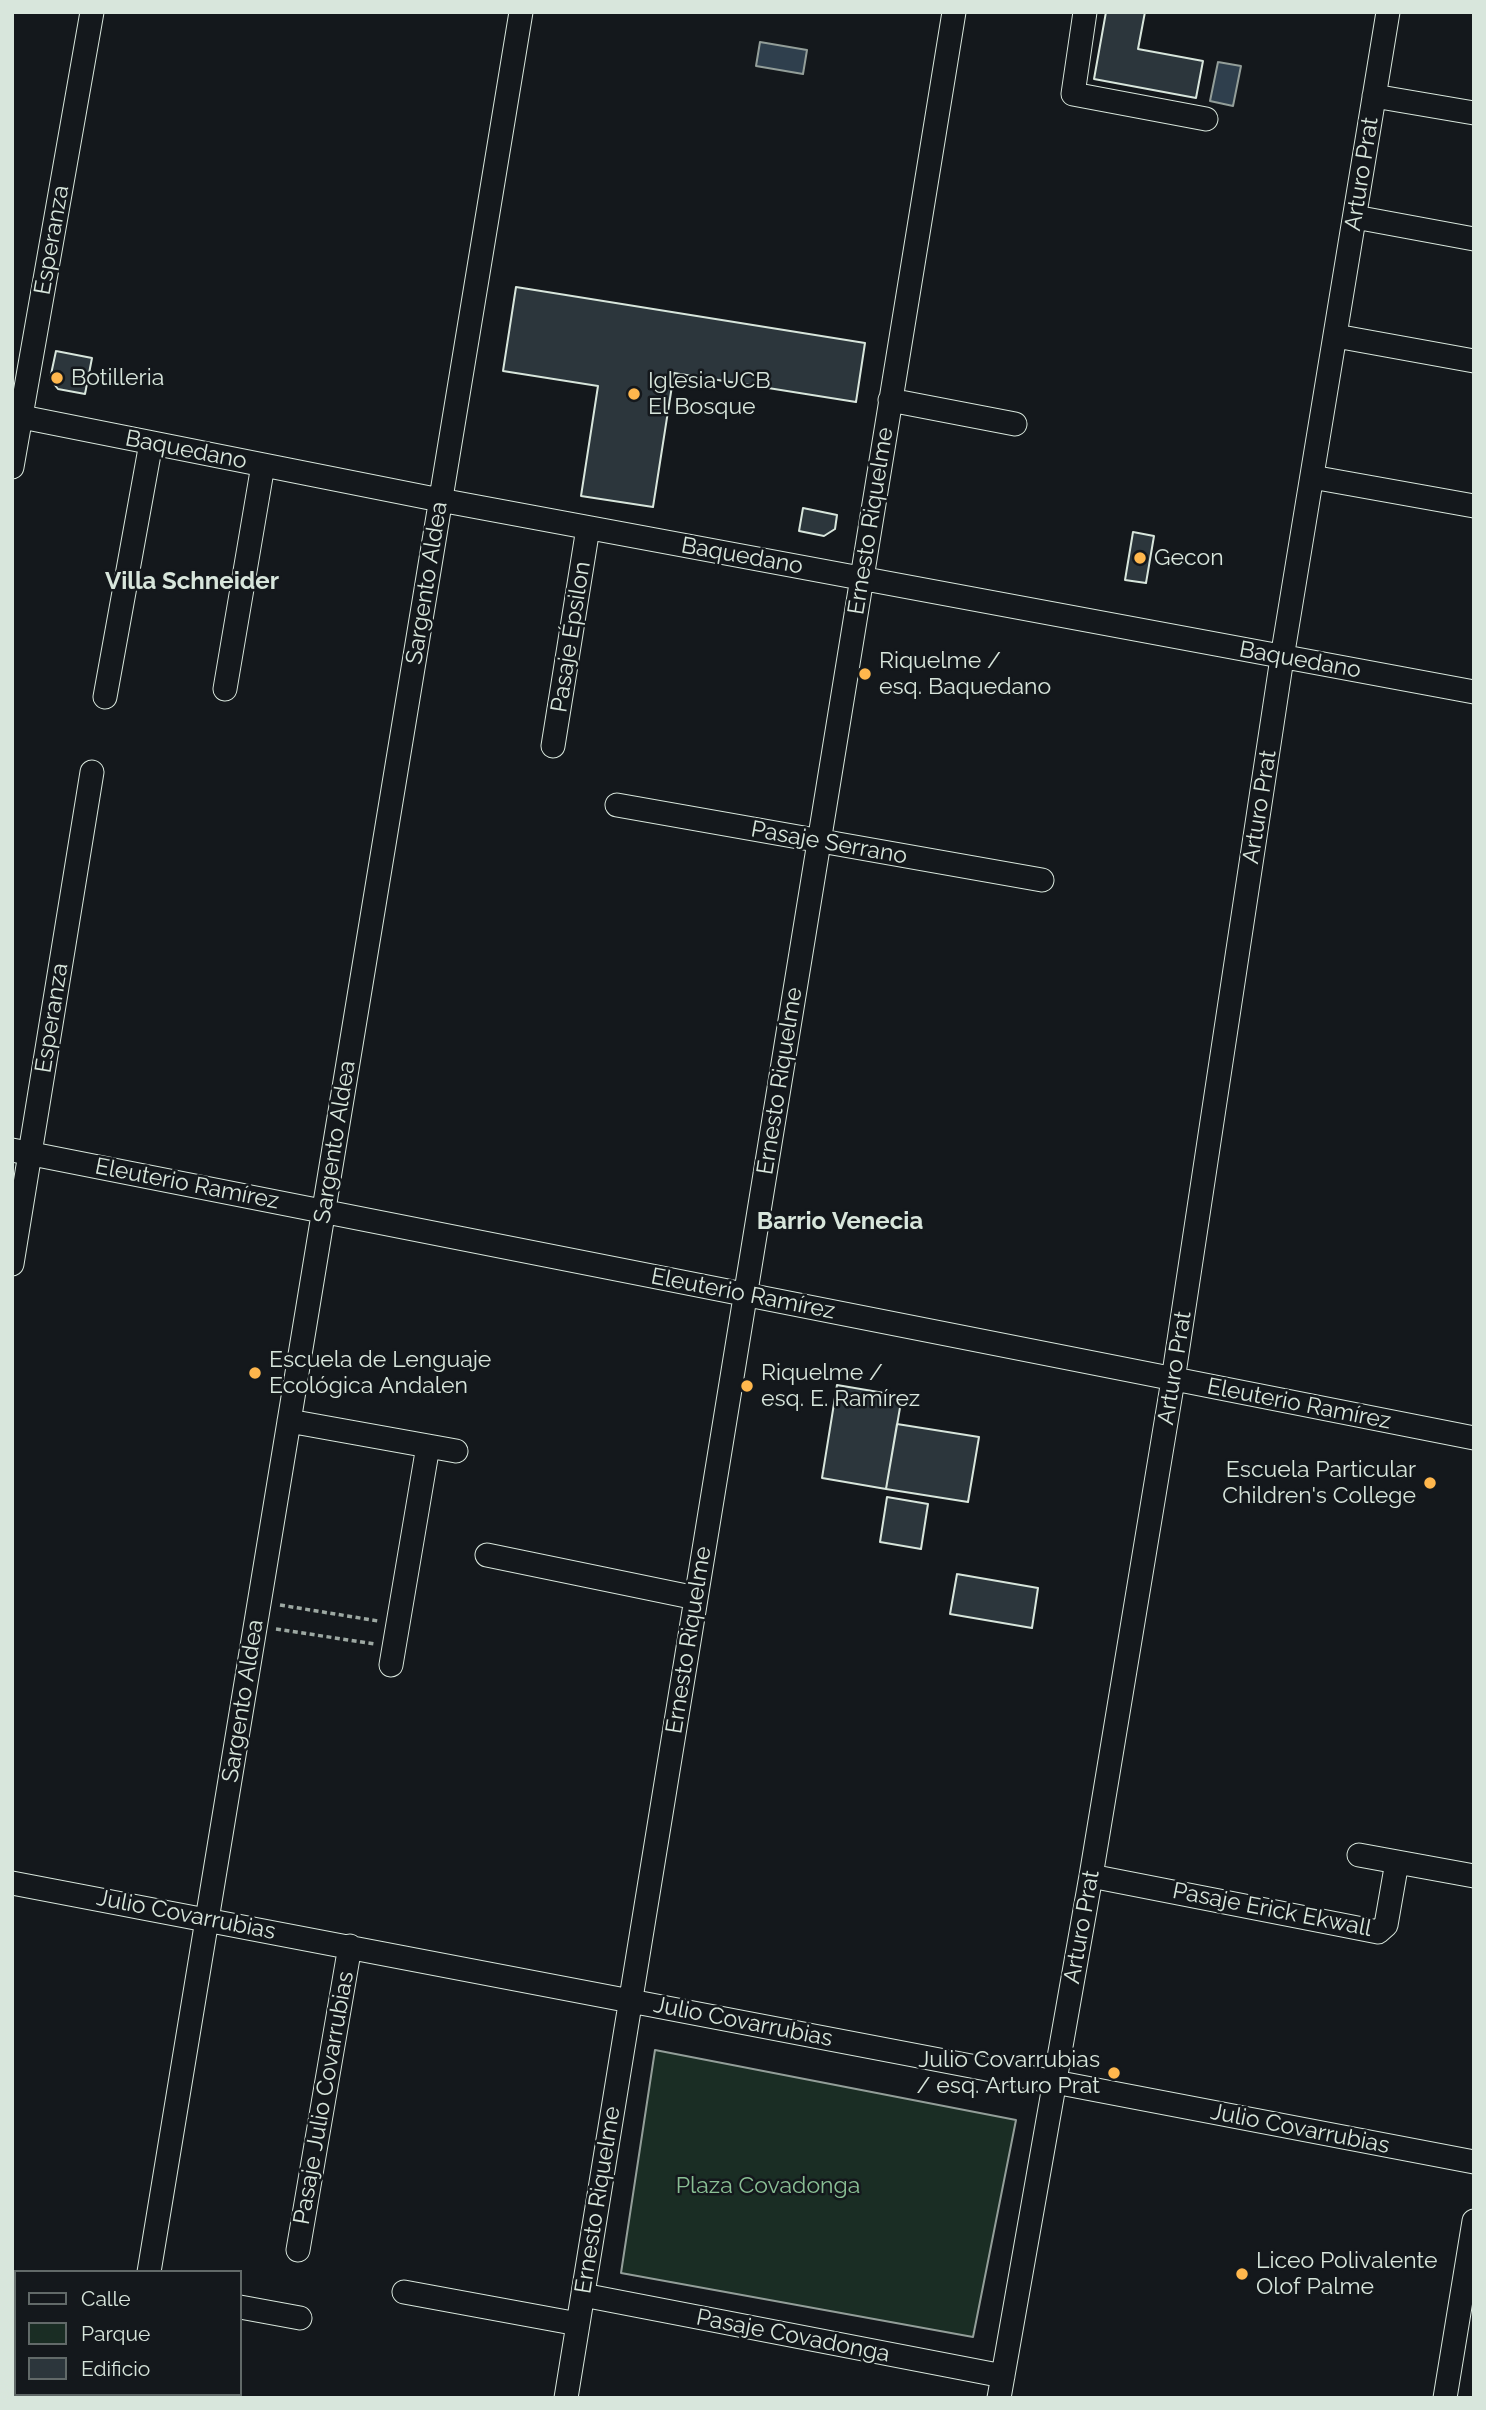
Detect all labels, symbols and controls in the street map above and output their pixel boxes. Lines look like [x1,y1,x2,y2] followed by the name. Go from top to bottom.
[1339,115,1385,233] street label: Arturo Prat
[29,183,75,297] street label: Esperanza
[71,364,164,392] place label: Botilleria
[648,367,770,421] place label: Iglesia UCB El Bosque
[49,370,65,386] marker: Botilleria
[626,386,642,402] marker: Iglesia UCB El Bosque
[123,425,249,475] street label: Baquedano
[843,425,899,617] street label: Ernesto Riquelme
[401,500,453,666] street label: Sargento Aldea
[679,532,805,580] street label: Baquedano
[1154,544,1224,572] place label: Gecon
[1132,550,1148,566] marker: Gecon
[545,560,597,714] street label: Pasaje Épsilon
[105,568,279,596] district label: Villa Schneider
[1237,636,1363,684] street label: Baquedano
[879,647,1051,701] place label: Riquelme / esq. Baquedano
[857,666,873,682] marker: Riquelme / esq. Baquedano
[1237,748,1283,866] street label: Arturo Prat
[749,816,909,870] street label: Pasaje Serrano
[30,961,74,1075] street label: Esperanza
[752,985,808,1177] street label: Ernesto Riquelme
[309,1059,361,1225] street label: Sargento Aldea
[93,1153,281,1215] street label: Eleuterio Ramírez
[757,1208,923,1236] district label: Barrio Venecia
[649,1263,837,1325] street label: Eleuterio Ramírez
[1152,1309,1198,1427] street label: Arturo Prat
[269,1346,491,1400] place label: Escuela de Lenguaje Ecológica Andalen
[761,1359,920,1413] place label: Riquelme / esq. E. Ramírez
[247,1365,263,1381] marker: Escuela de Lenguaje Ecológica Andalen
[1205,1373,1393,1435] street label: Eleuterio Ramírez
[739,1378,755,1394] marker: Riquelme / esq. E. Ramírez
[1222,1456,1416,1510] place label: Escuela Particular Children's College
[1422,1475,1438,1491] marker: Escuela Particular Children's College
[661,1544,717,1736] street label: Ernesto Riquelme
[217,1618,269,1784] street label: Sargento Aldea
[1058,1868,1106,1986] street label: Arturo Prat
[1170,1877,1374,1943] street label: Pasaje Erick Ekwall
[94,1884,278,1946] street label: Julio Covarrubias
[288,1969,360,2227] street label: Pasaje Julio Covarrubias
[651,1991,835,2053] street label: Julio Covarrubias
[917,2046,1100,2100] place label: Julio Covarrubias / esq. Arturo Prat
[1106,2065,1122,2081] marker: Julio Covarrubias / esq. Arturo Prat
[1208,2098,1392,2160] street label: Julio Covarrubias
[570,2104,626,2296] street label: Ernesto Riquelme
[676,2172,860,2200] park label: Plaza Covadonga
[1256,2247,1438,2301] place label: Liceo Polivalente Olof Palme
[1234,2266,1250,2282] marker: Liceo Polivalente Olof Palme
[14,2270,242,2396] legend
[81,2286,131,2311] text: Calle
[694,2304,892,2368] street label: Pasaje Covadonga
[81,2321,150,2346] text: Parque
[81,2356,150,2381] text: Edificio

